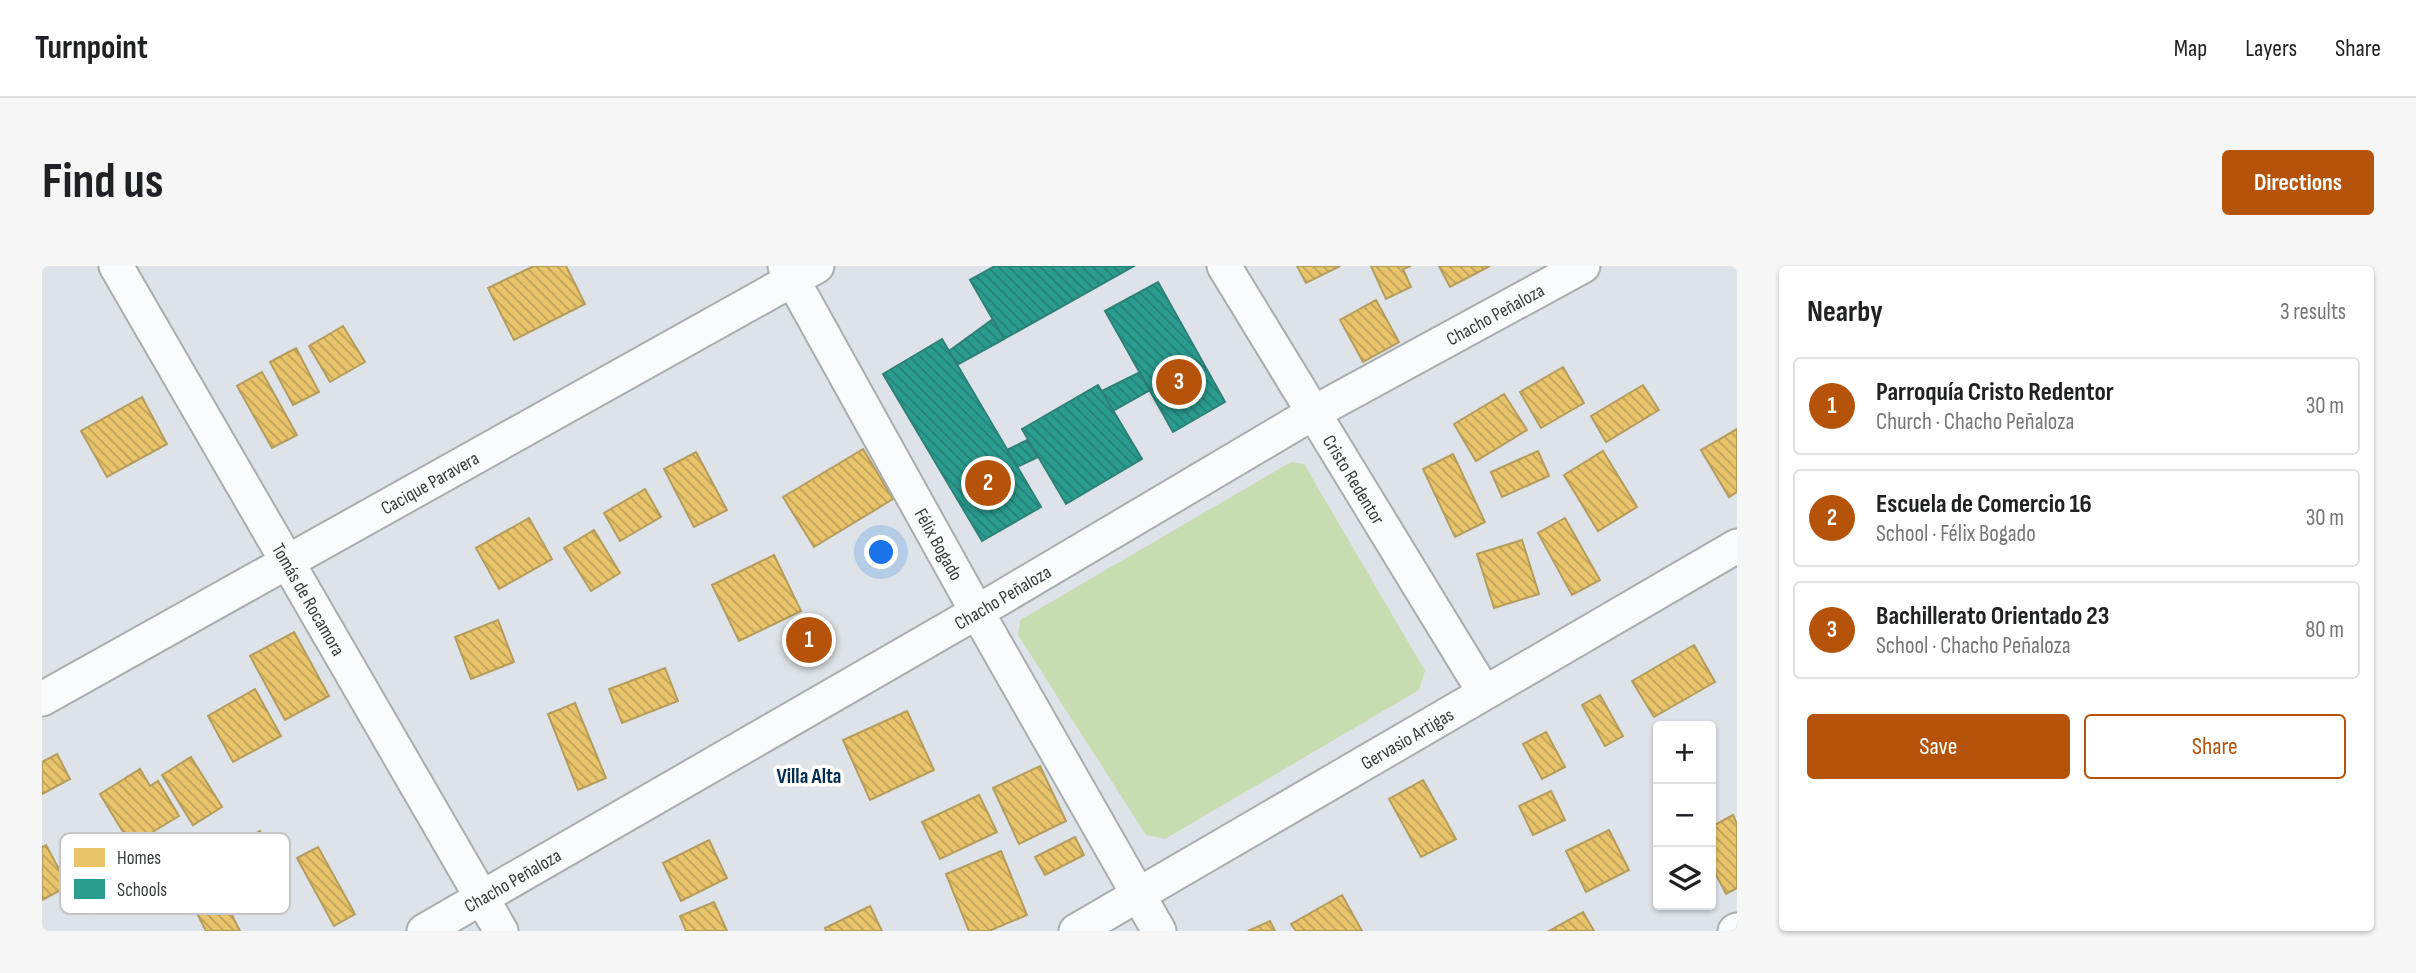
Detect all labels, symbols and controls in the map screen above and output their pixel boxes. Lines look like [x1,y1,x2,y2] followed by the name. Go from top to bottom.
[35,28,148,68] text: Turnpoint
[2174,34,2207,63] text: Map
[2245,34,2297,63] text: Layers
[2335,34,2381,63] text: Share
[2222,150,2374,215] button: Directions
[42,153,164,212] text: Find us
[1443,279,1548,351] street label: Chacho Peñaloza
[1807,294,1883,330] text: Nearby
[2280,298,2346,326] text: 3 results
[1156,356,1202,408] pin: 3
[1876,377,2114,408] text: Parroquía Cristo Redentor
[1827,392,1837,420] text: 1
[2306,392,2344,420] text: 30 m
[1876,408,2074,436] text: Church · Chacho Peñaloza
[1317,431,1389,530] street label: Cristo Redentor
[377,447,483,520] street label: Cacique Paravera
[965,457,1011,509] pin: 2
[1876,489,2092,520] text: Escuela de Comercio 16
[1827,504,1837,532] text: 2
[2306,504,2344,532] text: 30 m
[909,505,967,585] street label: Félix Bogado
[1876,520,2036,548] text: School · Félix Bogado
[864,535,898,569] your location
[266,540,349,660] street label: Tomás de Rocamora
[951,561,1056,635] street label: Chacho Peñaloza
[1876,601,2109,632] text: Bachillerato Orientado 23
[786,614,832,666] pin: 1
[1827,616,1837,644] text: 3
[2305,616,2344,644] text: 80 m
[1876,632,2071,660] text: School · Chacho Peñaloza
[1357,703,1458,776] street label: Gervasio Artigas
[1807,714,2070,779] button: Save
[2084,714,2346,779] button: Share
[1653,721,1716,910] map controls
[1653,721,1716,784] button: +
[777,764,841,789] district label: Villa Alta
[1653,784,1716,847] button: −
[60,833,290,914] legend
[461,844,566,918] street label: Chacho Peñaloza
[117,847,161,870] text: Homes
[1653,847,1716,910] button: layers
[117,879,167,902] text: Schools

